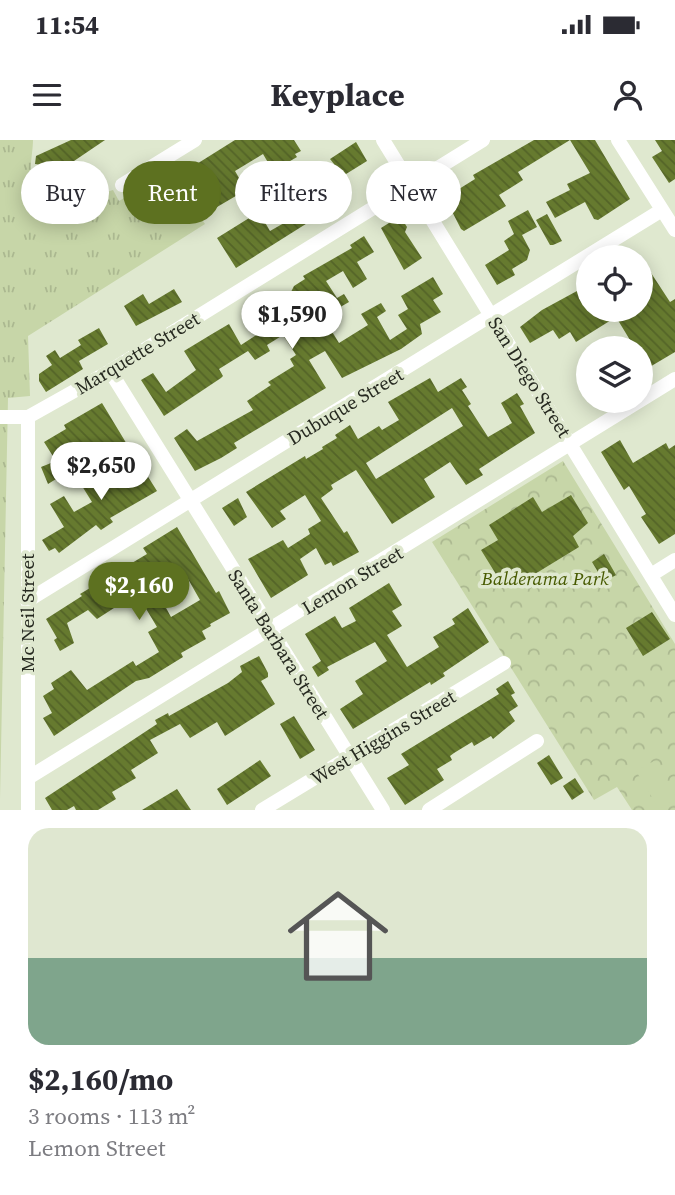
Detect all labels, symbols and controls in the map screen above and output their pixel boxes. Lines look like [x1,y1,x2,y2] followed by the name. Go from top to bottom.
[35,7,99,43] text: 11:54
[270,73,405,117] text: Keyplace
[28,76,66,114] icon: menu
[609,76,647,114] icon: person
[21,161,109,224] chip: Buy
[123,161,221,224] chip: Rent
[235,161,352,224] chip: Filters
[366,161,461,224] chip: New
[576,245,653,413] map controls
[576,245,653,322] button: locate
[235,292,349,351] pin: $1,590
[257,298,327,330] text: $1,590
[70,305,205,400] street label: Marquette Street
[482,312,578,443] street label: San Diego Street
[576,336,653,413] button: layers
[282,361,409,451] street label: Dubuque Street
[44,442,158,502] pin: $2,650
[66,449,136,481] text: $2,650
[297,539,408,620] street label: Lemon Street
[14,553,40,672] street label: Mc Neil Street
[82,562,196,622] pin: $2,160
[222,564,336,724] street label: Santa Barbara Street
[480,565,609,591] park label: Balderama Park
[104,569,174,601] text: $2,160
[306,683,461,791] street label: West Higgins Street
[275,873,401,999] icon: home
[28,1059,173,1100] text: $2,160/mo
[28,1100,195,1132] text: 3 rooms · 113 m²
[28,1132,166,1164] text: Lemon Street

